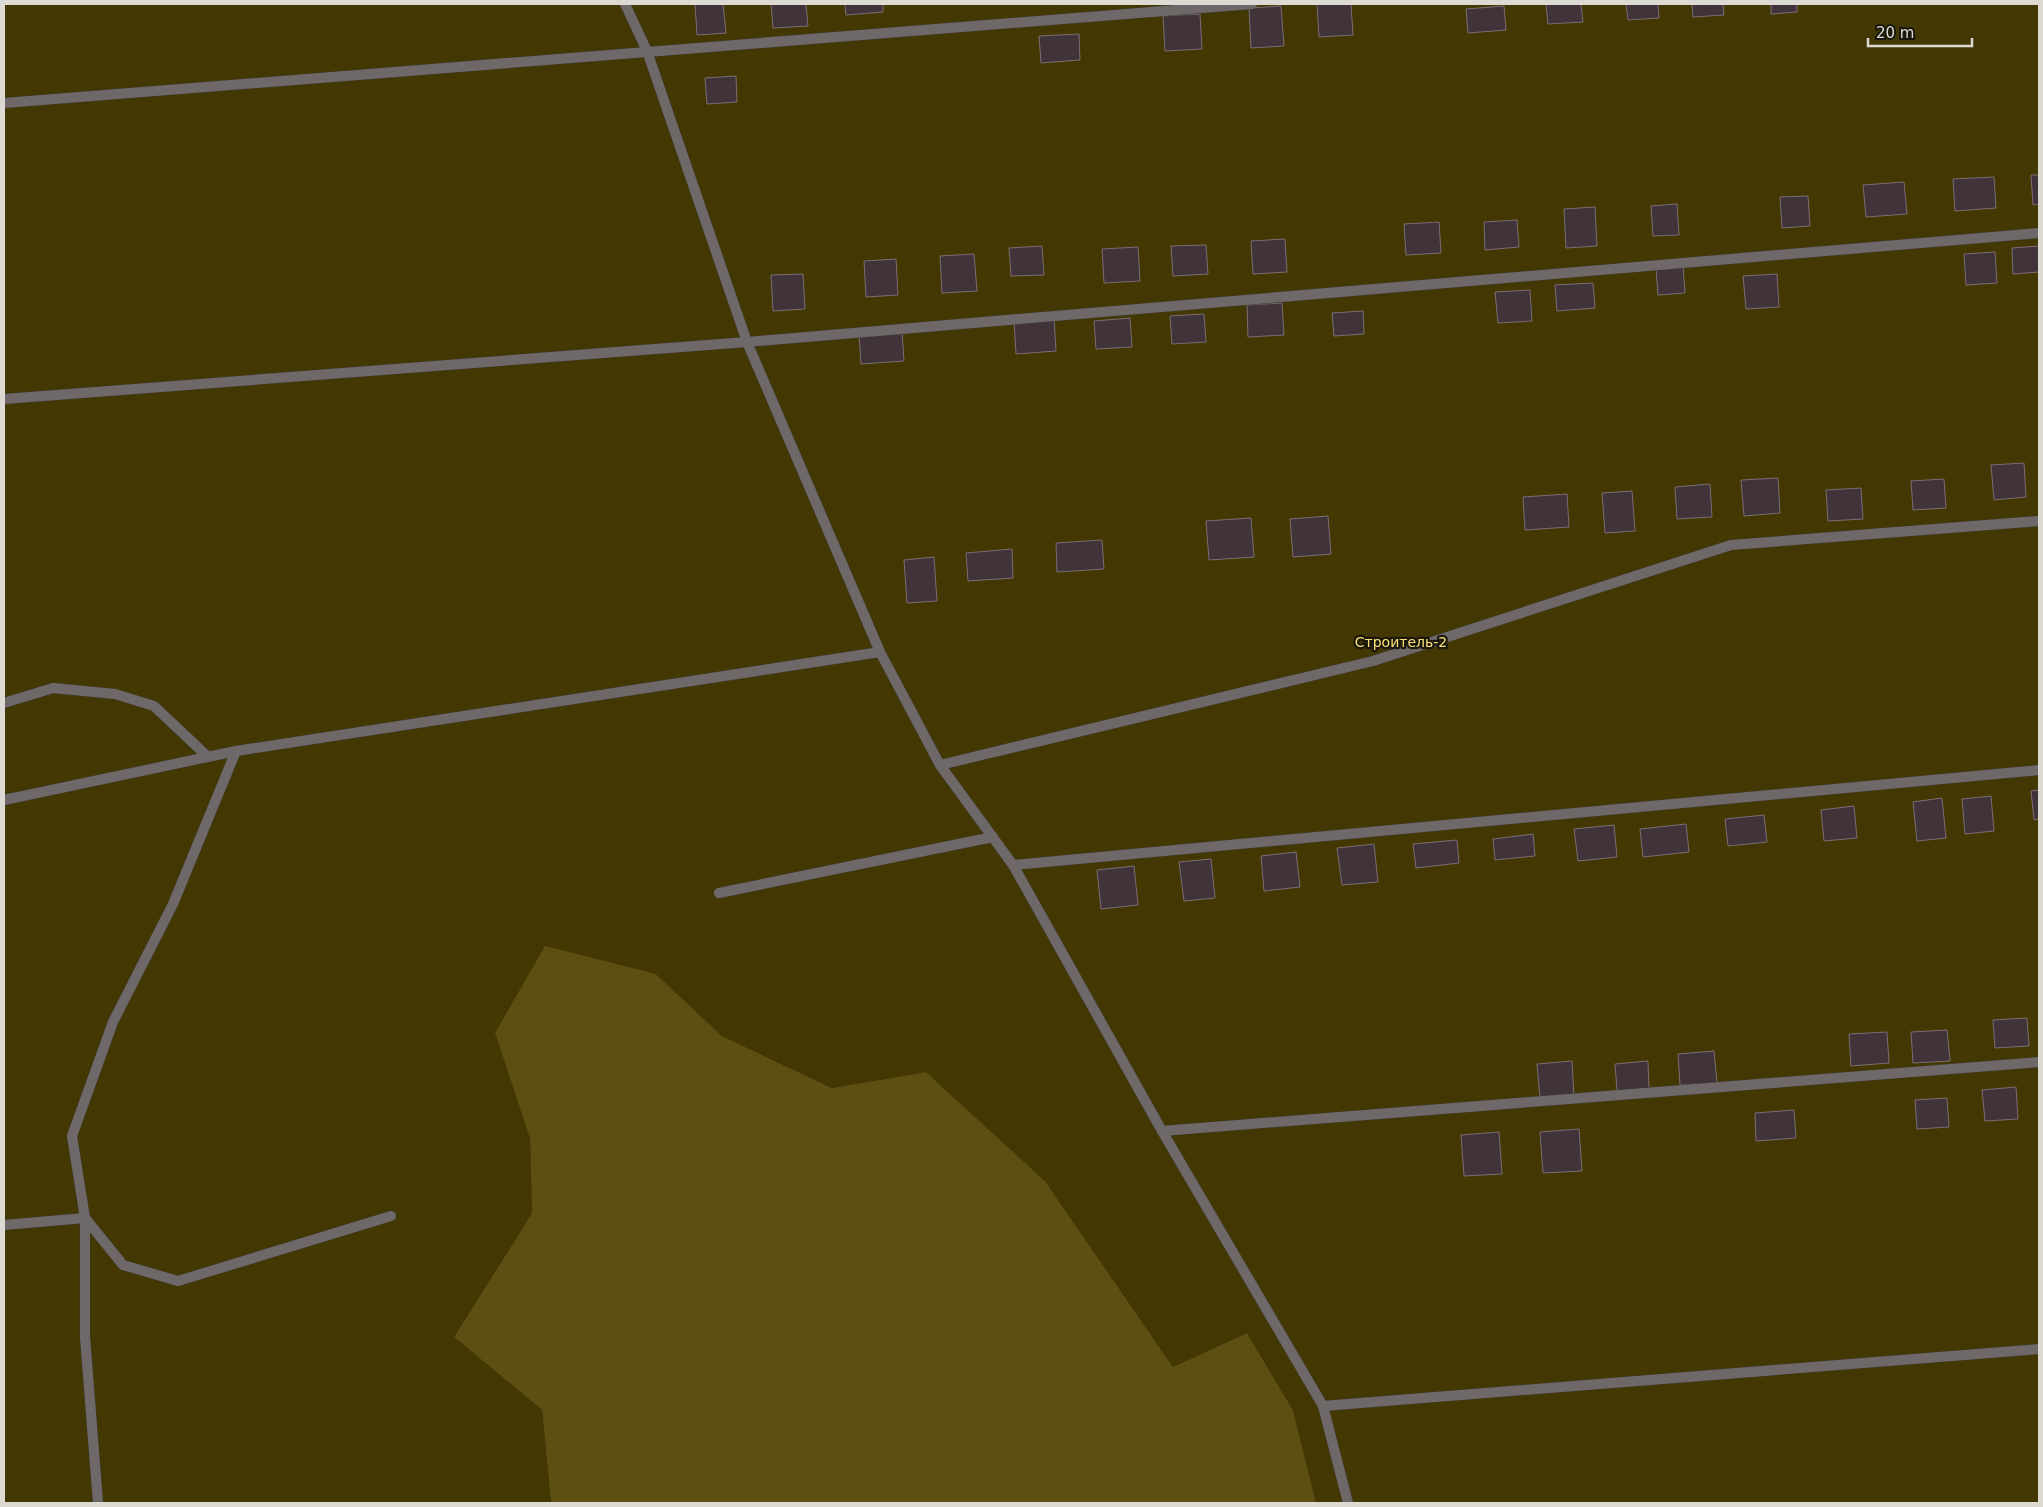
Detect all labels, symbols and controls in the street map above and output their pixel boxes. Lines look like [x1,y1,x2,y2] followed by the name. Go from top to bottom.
[1868,15,1972,47] scale bar
[1876,24,1914,42] text: 20 m
[1355,634,1447,650] park label: Строитель-2

